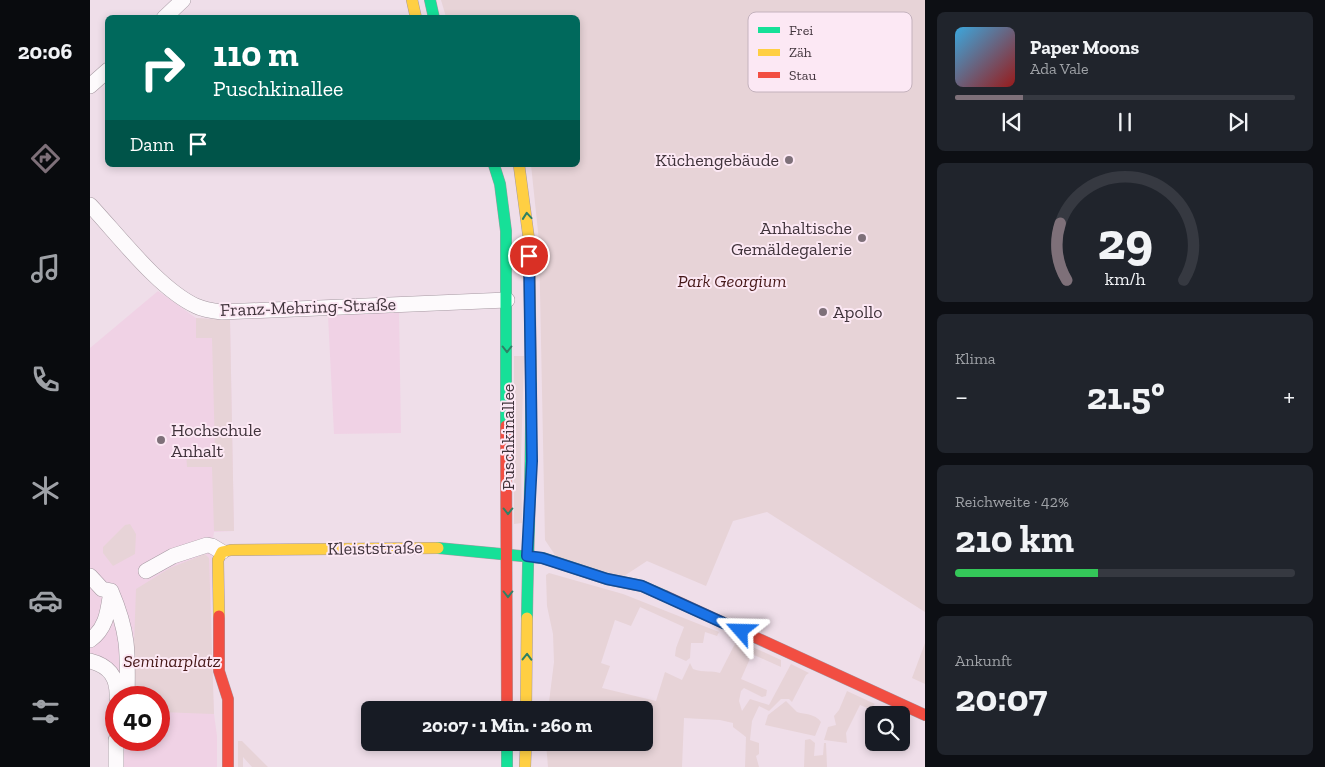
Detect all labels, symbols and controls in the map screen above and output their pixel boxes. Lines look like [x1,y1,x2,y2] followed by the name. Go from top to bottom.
[748,12,912,92] legend
[789,22,813,39] text: Frei
[213,33,299,75] text: 110 m
[130,35,195,100] icon: right
[1030,36,1139,59] text: Paper Moons
[18,38,72,65] text: 20:06
[789,44,812,61] text: Zäh
[1030,59,1089,78] text: Ada Vale
[789,67,816,84] text: Stau
[213,75,343,102] text: Puschkinallee
[998,108,1026,136] icon: previous
[1111,108,1139,136] icon: pause
[1224,108,1252,136] icon: next
[184,130,212,158] icon: arrive
[130,133,174,156] text: Dann
[28,141,63,176] icon: directions
[655,149,779,171] place label: Küchengebäude
[783,154,795,166] marker: Küchengebäude
[1097,210,1153,272] text: 29
[522,212,533,220] one-way arrow
[731,217,852,260] place label: Anhaltische Gemäldegalerie
[856,232,868,244] marker: Anhaltische Gemäldegalerie
[508,235,550,277] pin
[515,242,543,270] icon: arrive
[28,251,63,286] icon: music
[1105,268,1145,290] text: km/h
[677,270,787,292] park label: Park Georgium
[220,293,396,321] street label: Franz-Mehring-Straße
[833,301,883,323] place label: Apollo
[817,306,829,318] marker: Apollo
[502,346,512,353] one-way arrow
[955,349,996,368] text: Klima
[28,362,63,397] icon: phone
[1087,373,1165,419] text: 21.5°
[955,380,968,413] text: −
[1283,380,1295,413] text: +
[497,384,519,490] street label: Puschkinallee
[171,419,261,462] place label: Hochschule Anhalt
[155,434,167,446] marker: Hochschule Anhalt
[28,473,63,508] icon: climate
[955,492,1069,511] text: Reichweite · 42%
[503,508,513,516] one-way arrow
[955,516,1074,562] text: 210 km
[327,536,423,560] street label: Kleiststraße
[28,583,63,618] icon: car
[503,590,513,598] one-way arrow
[714,604,766,656] position arrow
[123,650,221,672] park label: Seminarplatz
[955,651,1012,670] text: Ankunft
[521,653,532,661] one-way arrow
[955,675,1047,721] text: 20:07
[105,686,170,751] speed limit sign: 40
[28,694,63,729] icon: filters
[865,706,910,751] map controls
[865,706,910,751] button: search
[422,714,592,737] text: 20:07 · 1 Min. · 260 m

